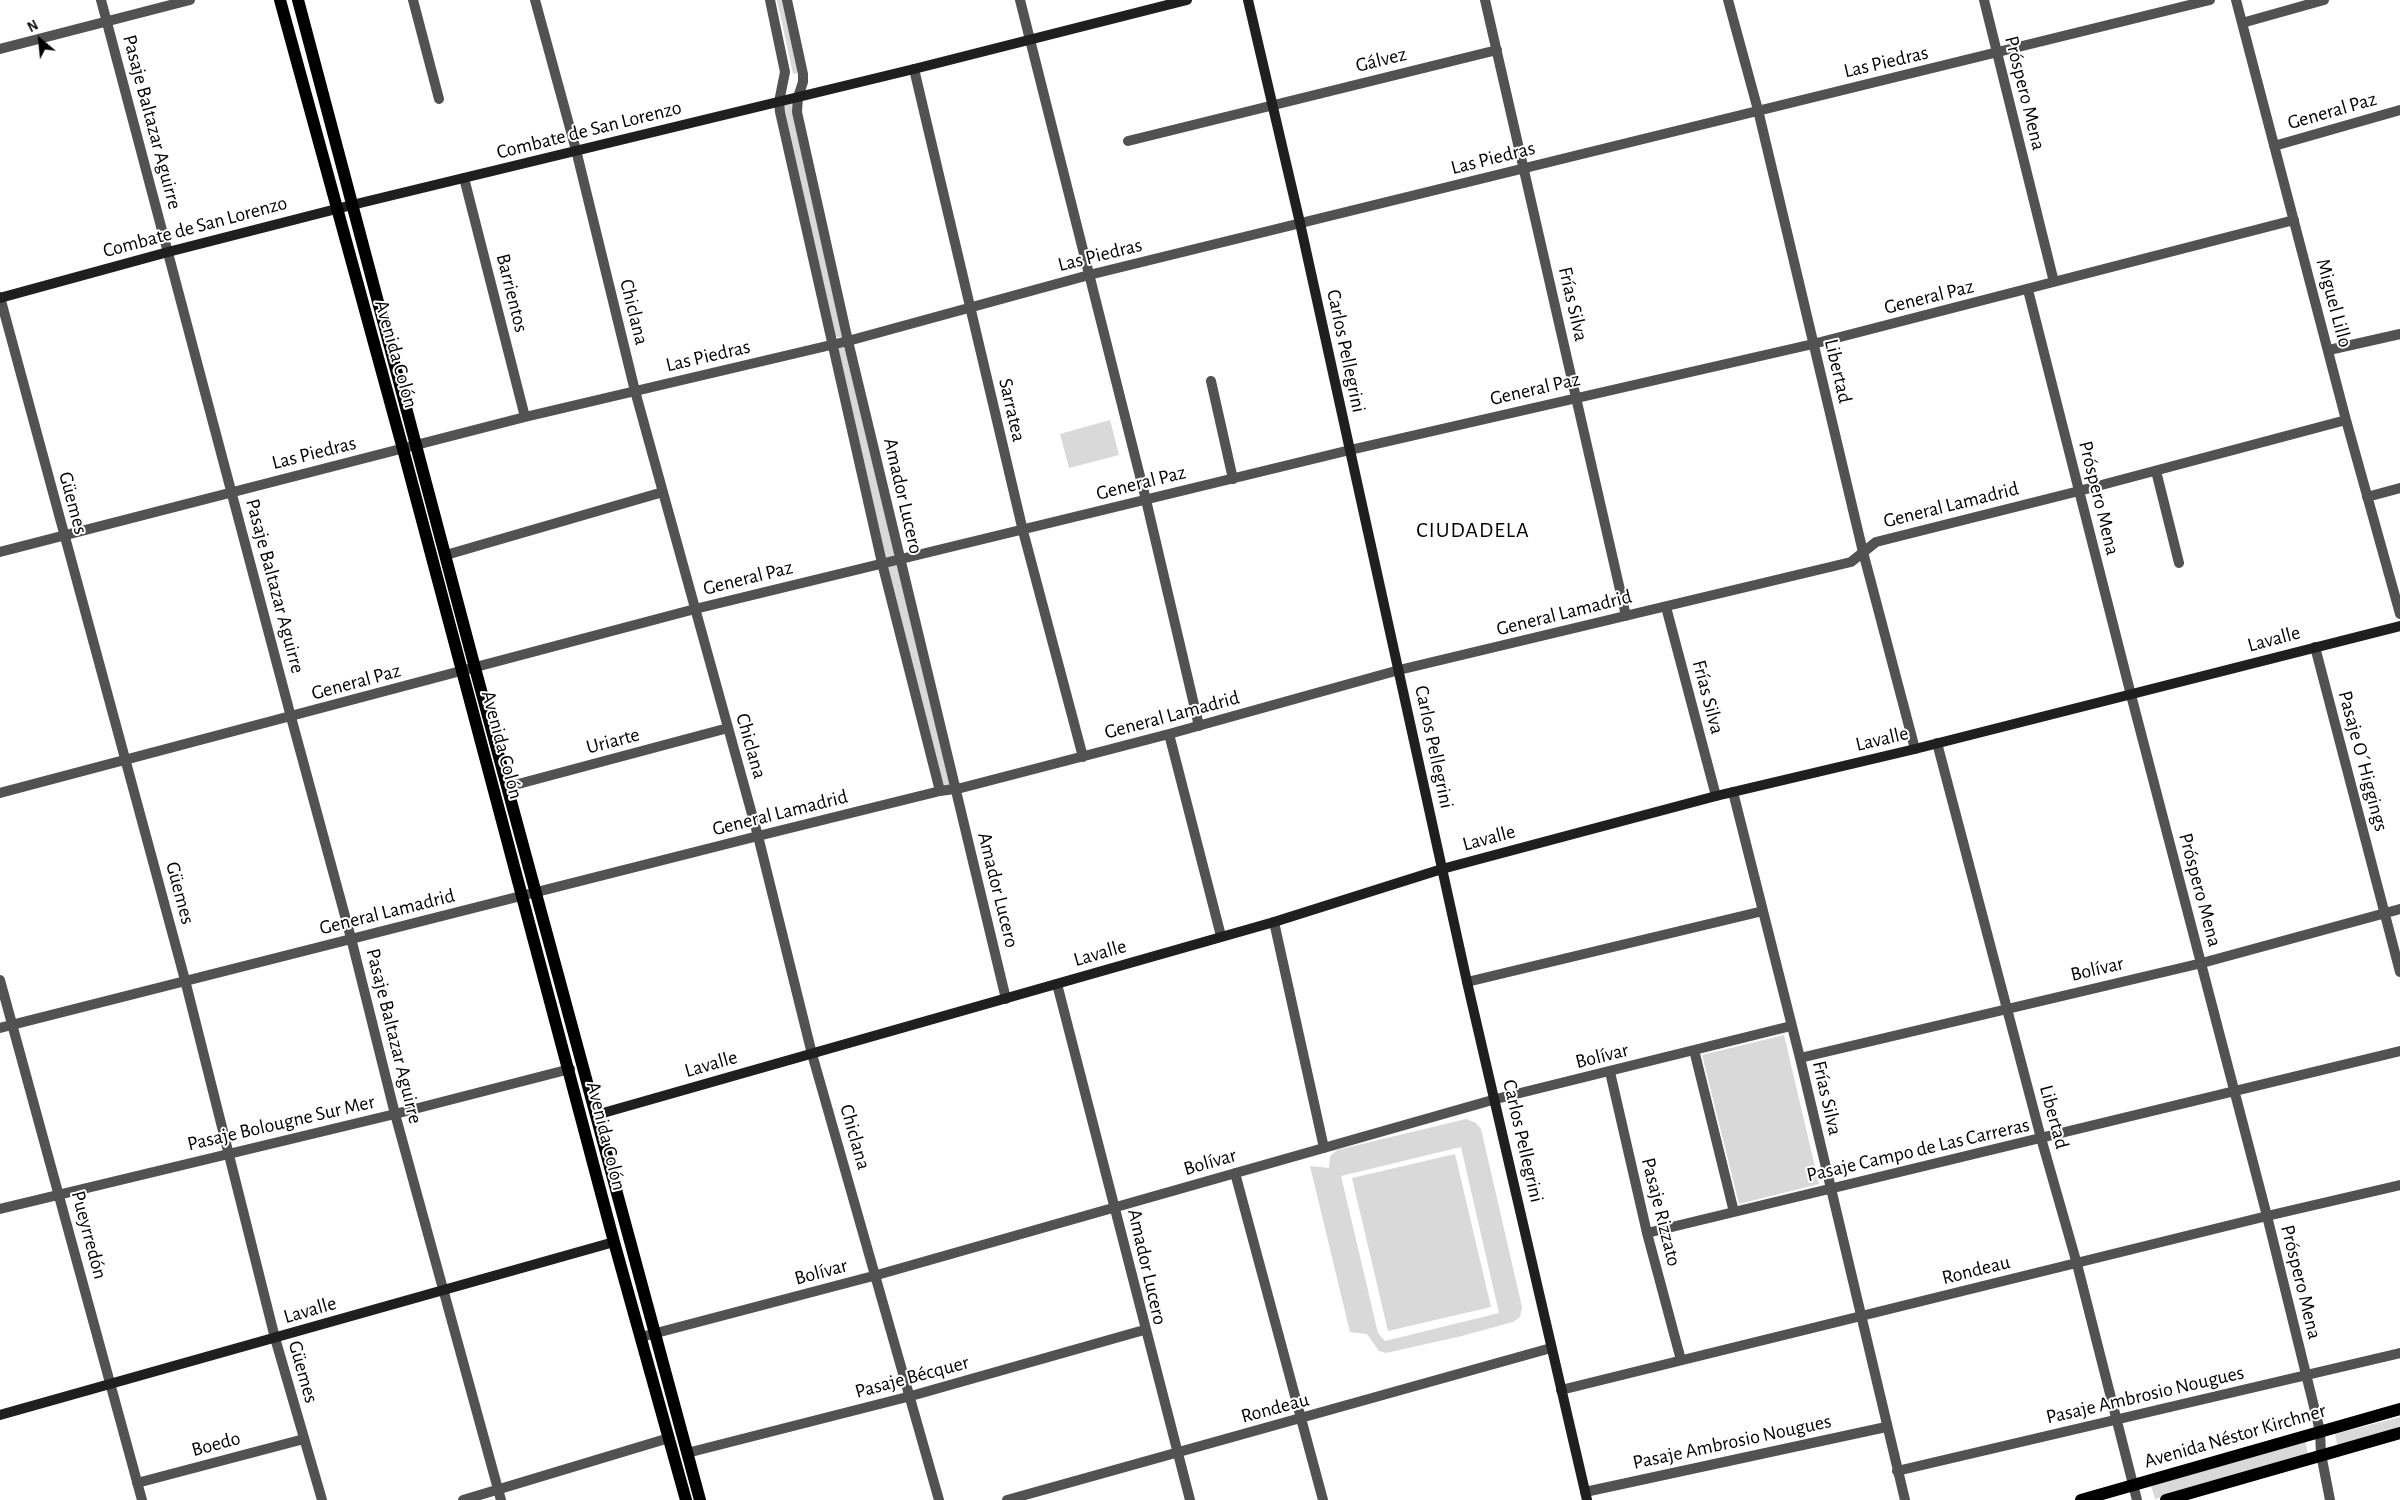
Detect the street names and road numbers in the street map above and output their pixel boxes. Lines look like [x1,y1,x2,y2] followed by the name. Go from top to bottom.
[117,32,187,212] street label: Pasaje Baltazar Aguirre
[1999,33,2051,153] street label: Próspero Mena
[1841,41,1931,83] street label: Las Piedras
[1353,42,1409,78] street label: Gálvez
[2285,87,2379,135] street label: General Paz
[494,95,684,165] street label: Combate de San Lorenzo
[1448,136,1538,180] street label: Las Piedras
[100,191,290,263] street label: Combate de San Lorenzo
[1055,233,1145,277] street label: Las Piedras
[491,251,533,335] street label: Barrientos
[2311,256,2357,350] street label: Miguel Lillo
[1553,264,1593,344] street label: Frías Silva
[1882,274,1976,320] street label: General Paz
[614,277,654,347] street label: Chiclana
[1321,287,1371,415] street label: Carlos Pellegrini
[369,297,423,411] street label: Avenida Colón
[663,335,753,377] street label: Las Piedras
[1819,337,1857,405] street label: Libertad
[1488,367,1582,411] street label: General Paz
[993,376,1031,444] street label: Sarratea
[269,431,359,475] street label: Las Piedras
[878,436,928,556] street label: Amador Lucero
[2073,438,2125,558] street label: Próspero Mena
[1094,460,1188,506] street label: General Paz
[53,469,93,537] street label: Güemes
[1881,477,2021,533] street label: General Lamadrid
[240,496,310,676] street label: Pasaje Baltazar Aguirre
[701,555,795,601] street label: General Paz
[1494,585,1634,641] street label: General Lamadrid
[2245,620,2303,658] street label: Lavalle
[1687,657,1729,737] street label: Frías Silva
[309,659,403,705] street label: General Paz
[1409,683,1459,811] street label: Carlos Pellegrini
[1102,685,1242,745] street label: General Lamadrid
[476,688,528,802] street label: Avenida Colón
[2333,688,2393,834] street label: Pasaje O´Higgings
[730,711,772,781] street label: Chiclana
[1853,721,1911,757] street label: Lavalle
[584,722,642,760] street label: Uriarte
[710,785,850,841] street label: General Lamadrid
[1460,819,1518,857] street label: Lavalle
[972,830,1024,950] street label: Amador Lucero
[2173,830,2227,950] street label: Próspero Mena
[160,859,200,927] street label: Güemes
[317,884,457,940] street label: General Lamadrid
[1071,934,1129,972] street label: Lavalle
[361,946,427,1126] street label: Pasaje Baltazar Aguirre
[2068,951,2126,987] street label: Bolívar
[1573,1038,1631,1074] street label: Bolívar
[682,1045,740,1083] street label: Lavalle
[1807,1058,1847,1138] street label: Frías Silva
[1497,1077,1549,1205] street label: Carlos Pellegrini
[581,1079,631,1193] street label: Avenida Colón
[2034,1082,2074,1152] street label: Libertad
[185,1090,377,1156] street label: Pasaje Bolougne Sur Mer
[834,1102,876,1172] street label: Chiclana
[1804,1113,2032,1187] street label: Pasaje Campo de Las Carreras
[1181,1143,1239,1181] street label: Bolívar
[1636,1155,1686,1269] street label: Pasaje Rizzato
[66,1188,112,1282] street label: Pueyrredón
[1122,1207,1172,1327] street label: Amador Lucero
[2275,1222,2327,1342] street label: Próspero Mena
[1939,1250,2013,1290] street label: Rondeau
[792,1253,850,1291] street label: Bolívar
[281,1291,339,1329] street label: Lavalle
[283,1338,323,1406] street label: Güemes
[852,1350,972,1404] street label: Pasaje Bécquer
[2044,1361,2246,1429] street label: Pasaje Ambrosio Nougues
[1238,1387,1312,1429] street label: Rondeau
[2141,1399,2329,1473] street label: Avenida Néstor Kirchner
[1630,1409,1834,1475] street label: Pasaje Ambrosio Nougues
[189,1426,243,1462] street label: Boedo

